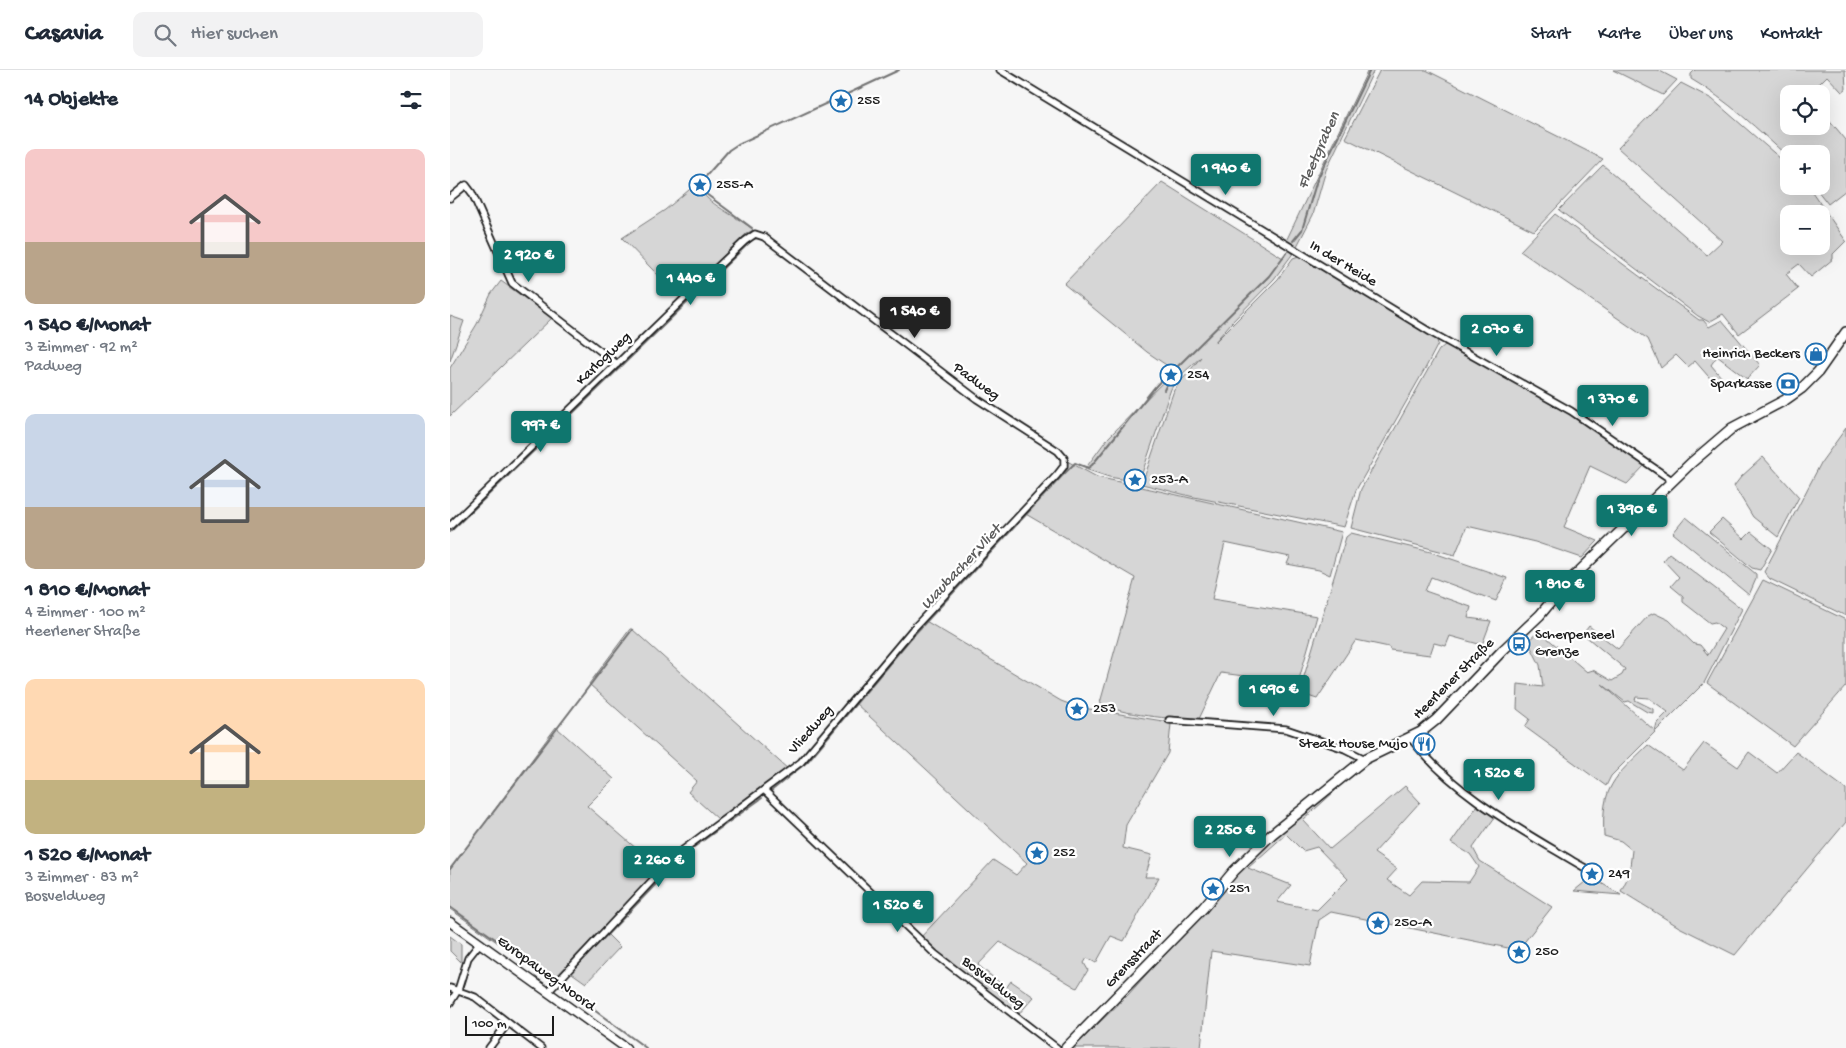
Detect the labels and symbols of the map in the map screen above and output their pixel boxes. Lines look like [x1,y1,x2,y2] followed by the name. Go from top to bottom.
[829,89,853,113] place icon: 255
[857,92,880,110] place label: 255
[1294,109,1346,193] water label: Fleetgraben
[1180,154,1272,196] pin: 1 940 €
[688,173,712,197] place icon: 255-A
[716,176,754,194] place label: 255-A
[1306,237,1380,291] street label: In der Heide
[483,240,575,283] pin: 2 920 €
[645,264,737,306] pin: 1 440 €
[869,296,961,339] pin: 1 540 €
[1451,314,1543,357] pin: 2 070 €
[573,328,635,390] street label: Karlogweg
[1804,342,1828,366] shop icon: Heinrich Beckers
[1702,345,1800,363] place label: Heinrich Beckers
[948,358,1003,405] street label: Padweg
[1159,363,1183,387] place icon: 254
[1187,366,1209,384] place label: 254
[1776,372,1800,396] bank icon: Sparkasse
[1710,375,1772,393] place label: Sparkasse
[1567,384,1659,427] pin: 1 370 €
[506,410,576,453] pin: 997 €
[1123,468,1147,492] place icon: 253-A
[1151,471,1189,489] place label: 253-A
[1586,494,1678,537] pin: 1 390 €
[918,520,1008,615] water label: Waubacher Vliet
[1514,570,1606,612] pin: 1 810 €
[1535,626,1615,661] place label: Scherpenseel Grenze
[1507,632,1531,656] bus stop icon: Scherpenseel Grenze
[1410,634,1499,723] street label: Heerlener Straße
[1228,674,1320,717] pin: 1 690 €
[1065,697,1089,721] place icon: 253
[1093,700,1116,718] place label: 253
[784,702,837,759] street label: Vliedweg
[1412,732,1436,756] restaurant icon: Steak House Mujo
[1299,735,1408,753] place label: Steak House Mujo
[1453,758,1545,801] pin: 1 520 €
[1184,816,1276,858] pin: 2 250 €
[1025,841,1049,865] place icon: 252
[1053,844,1076,862] place label: 252
[613,846,705,888] pin: 2 260 €
[1580,862,1604,886] place icon: 249
[1608,865,1630,883] place label: 249
[1201,877,1225,901] place icon: 251
[1229,880,1250,898] place label: 251
[852,890,944,933] pin: 1 520 €
[1366,911,1390,935] place icon: 250-A
[1394,914,1432,932] place label: 250-A
[1102,924,1168,992] street label: Grensstraat
[493,932,600,1016] street label: Europaweg-Noord
[1507,940,1531,964] place icon: 250
[1535,943,1559,961] place label: 250
[957,952,1028,1013] street label: Bosveldweg
[465,1013,554,1036] scale bar

